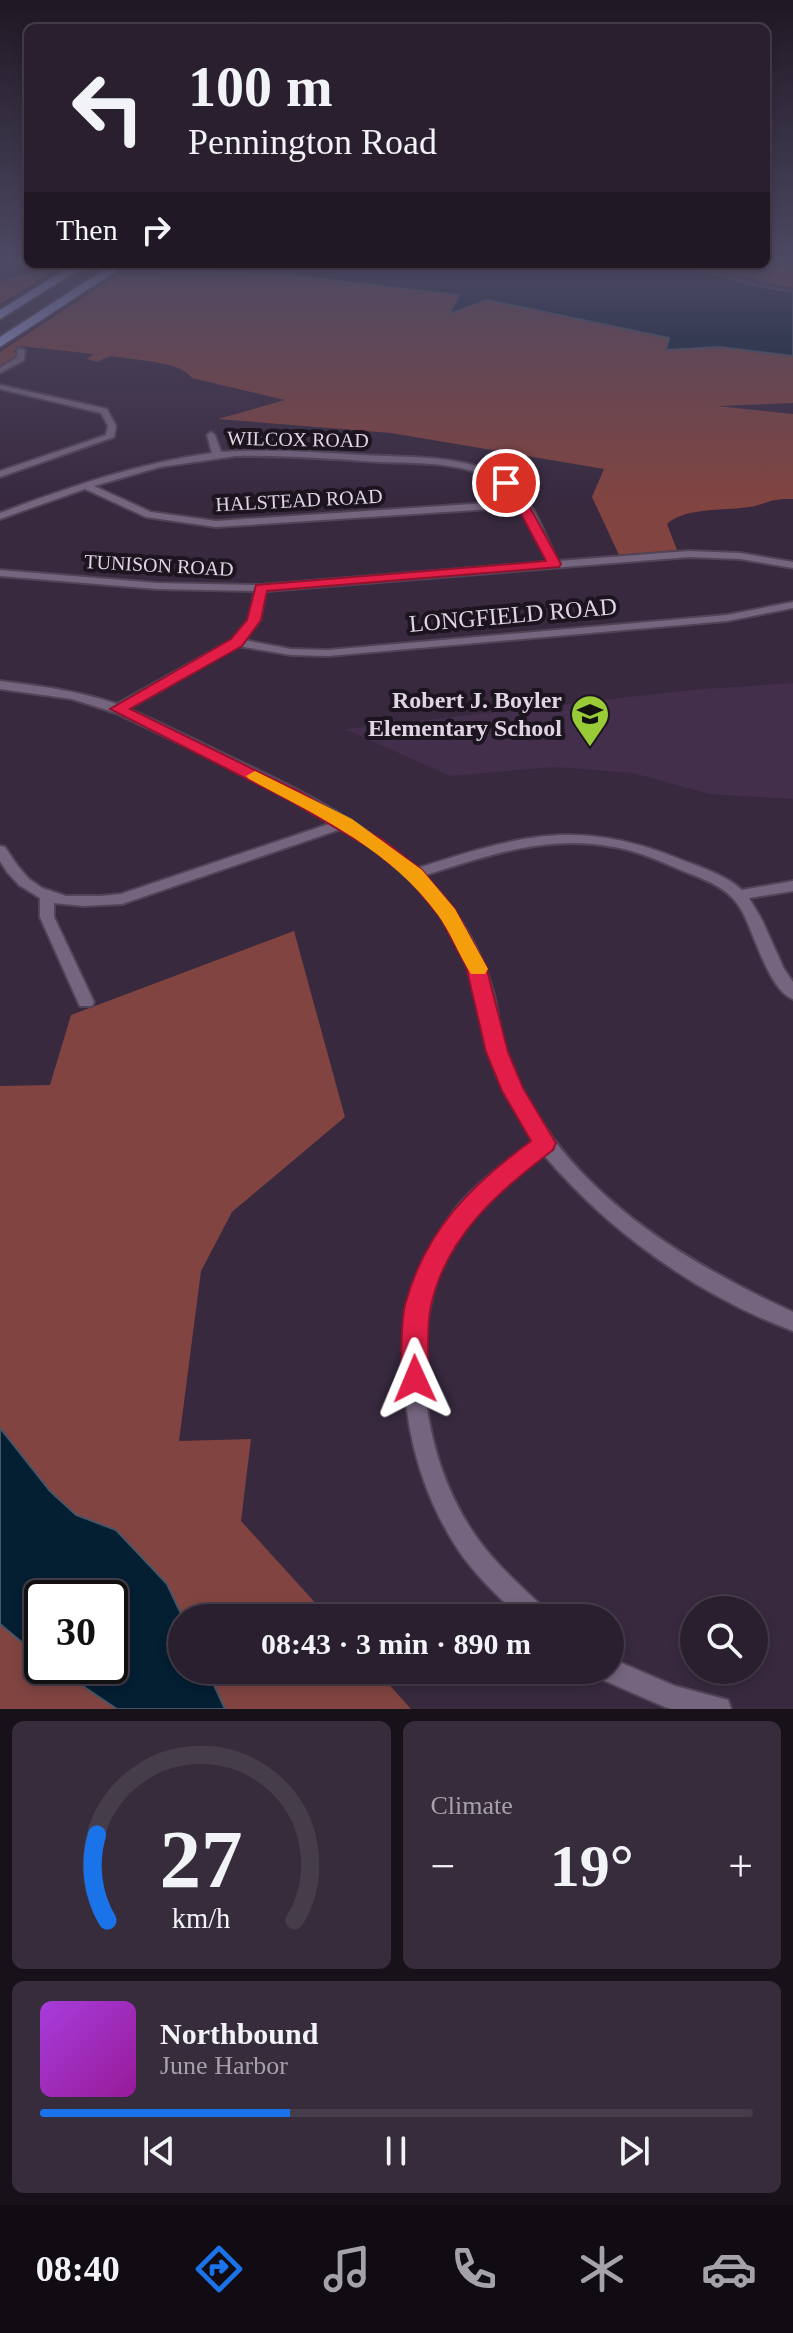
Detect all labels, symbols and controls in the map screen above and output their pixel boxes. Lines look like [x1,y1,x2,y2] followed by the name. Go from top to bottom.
[56,56,160,160] icon: left
[188,56,333,118] text: 100 m
[188,122,437,162] text: Pennington Road
[134,208,178,252] icon: right
[56,213,118,246] text: Then
[227,427,369,451] street label: WILCOX ROAD
[472,449,540,517] pin
[484,461,528,505] icon: arrive
[215,485,383,515] street label: HALSTEAD ROAD
[84,550,234,580] street label: TUNISON ROAD
[408,593,618,637] street label: LONGFIELD ROAD
[368,687,562,741] place label: Robert J. Boyler Elementary School
[569,693,611,748] school or university icon: Robert J. Boyler Elementary School
[373,1337,457,1421] position arrow
[24,1580,128,1684] speed limit sign: 30
[680,1596,768,1684] map controls
[680,1596,768,1684] button: search
[261,1627,531,1660] text: 08:43 · 3 min · 890 m
[431,1791,513,1820] text: Climate
[160,1813,243,1905] text: 27
[550,1833,634,1899] text: 19°
[431,1842,455,1891] text: −
[728,1842,753,1891] text: +
[172,1903,231,1934] text: km/h
[160,2017,318,2050] text: Northbound
[160,2051,288,2080] text: June Harbor
[137,2129,181,2173] icon: previous
[374,2129,418,2173] icon: pause
[612,2129,656,2173] icon: next
[191,2241,247,2297] icon: directions
[319,2241,375,2297] icon: music
[446,2241,502,2297] icon: phone
[574,2241,630,2297] icon: climate
[701,2241,757,2297] icon: car
[36,2249,120,2289] text: 08:40

